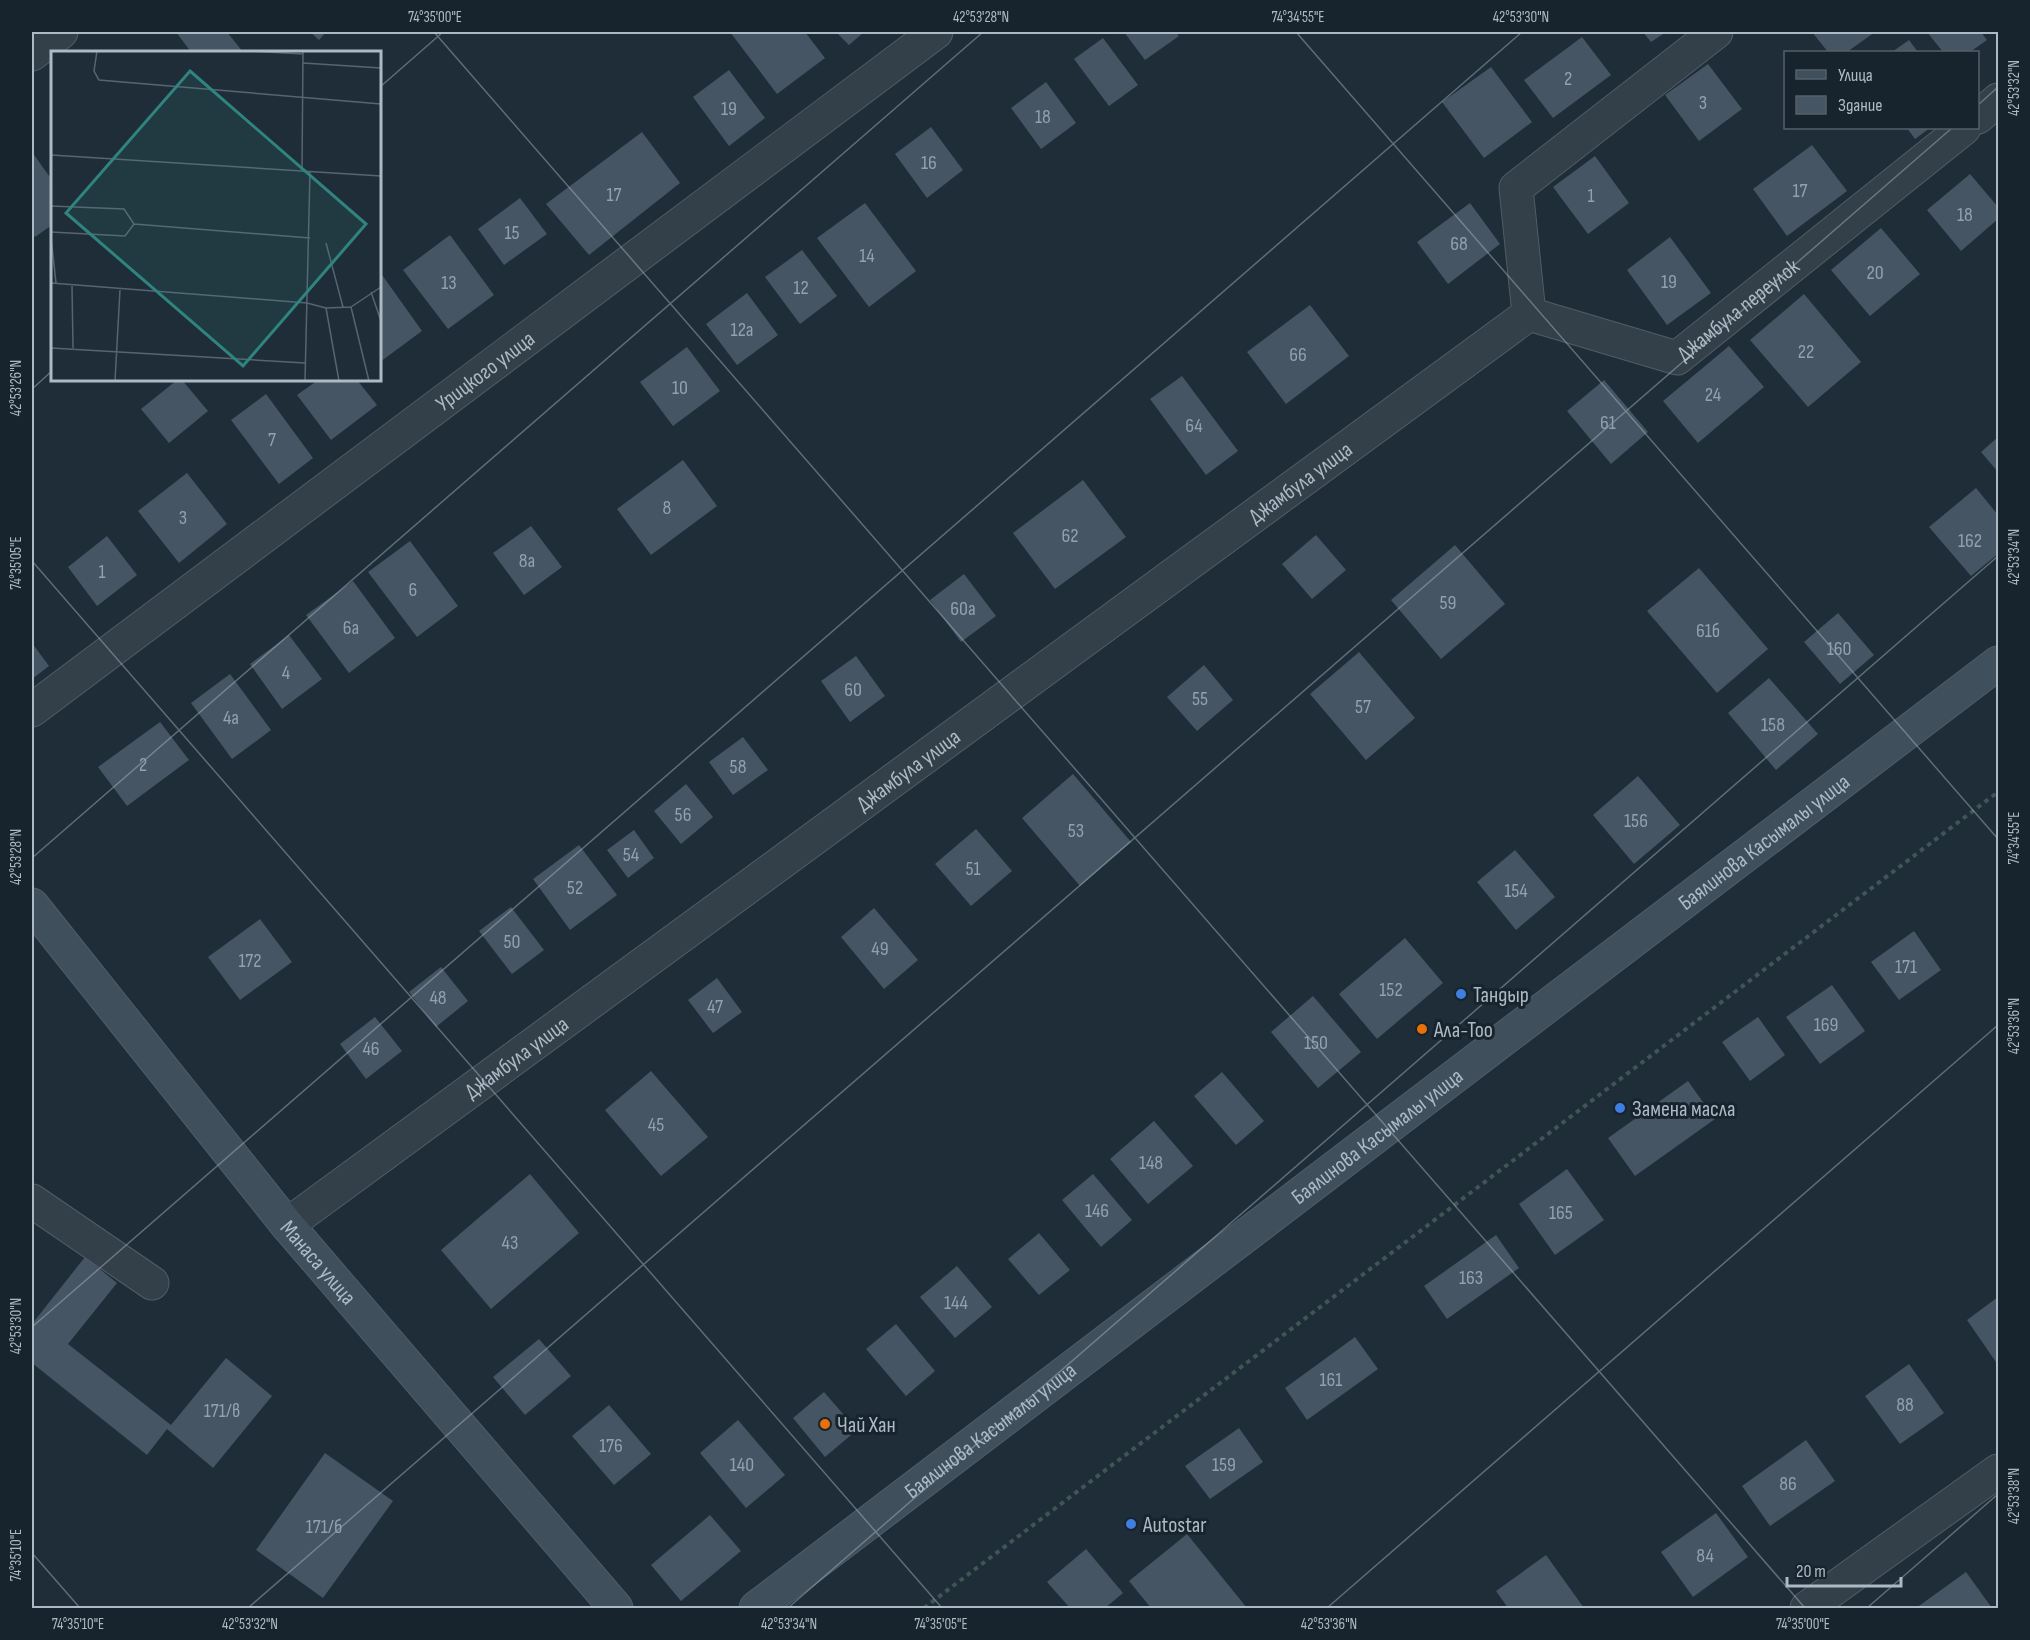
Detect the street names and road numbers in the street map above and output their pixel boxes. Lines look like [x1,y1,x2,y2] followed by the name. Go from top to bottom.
[1672,253,1806,368] street label: Джамбула переулок
[431,326,541,417] street label: Урицкого улица
[1243,436,1358,530] street label: Джамбула улица
[851,724,966,818] street label: Джамбула улица
[1673,769,1856,916] street label: Баялинова Касымалы улица
[460,1011,574,1105] street label: Джамбула улица
[1287,1063,1469,1211] street label: Баялинова Касымалы улица
[274,1215,361,1311] street label: Манаса улица
[900,1357,1082,1505] street label: Баялинова Касымалы улица

